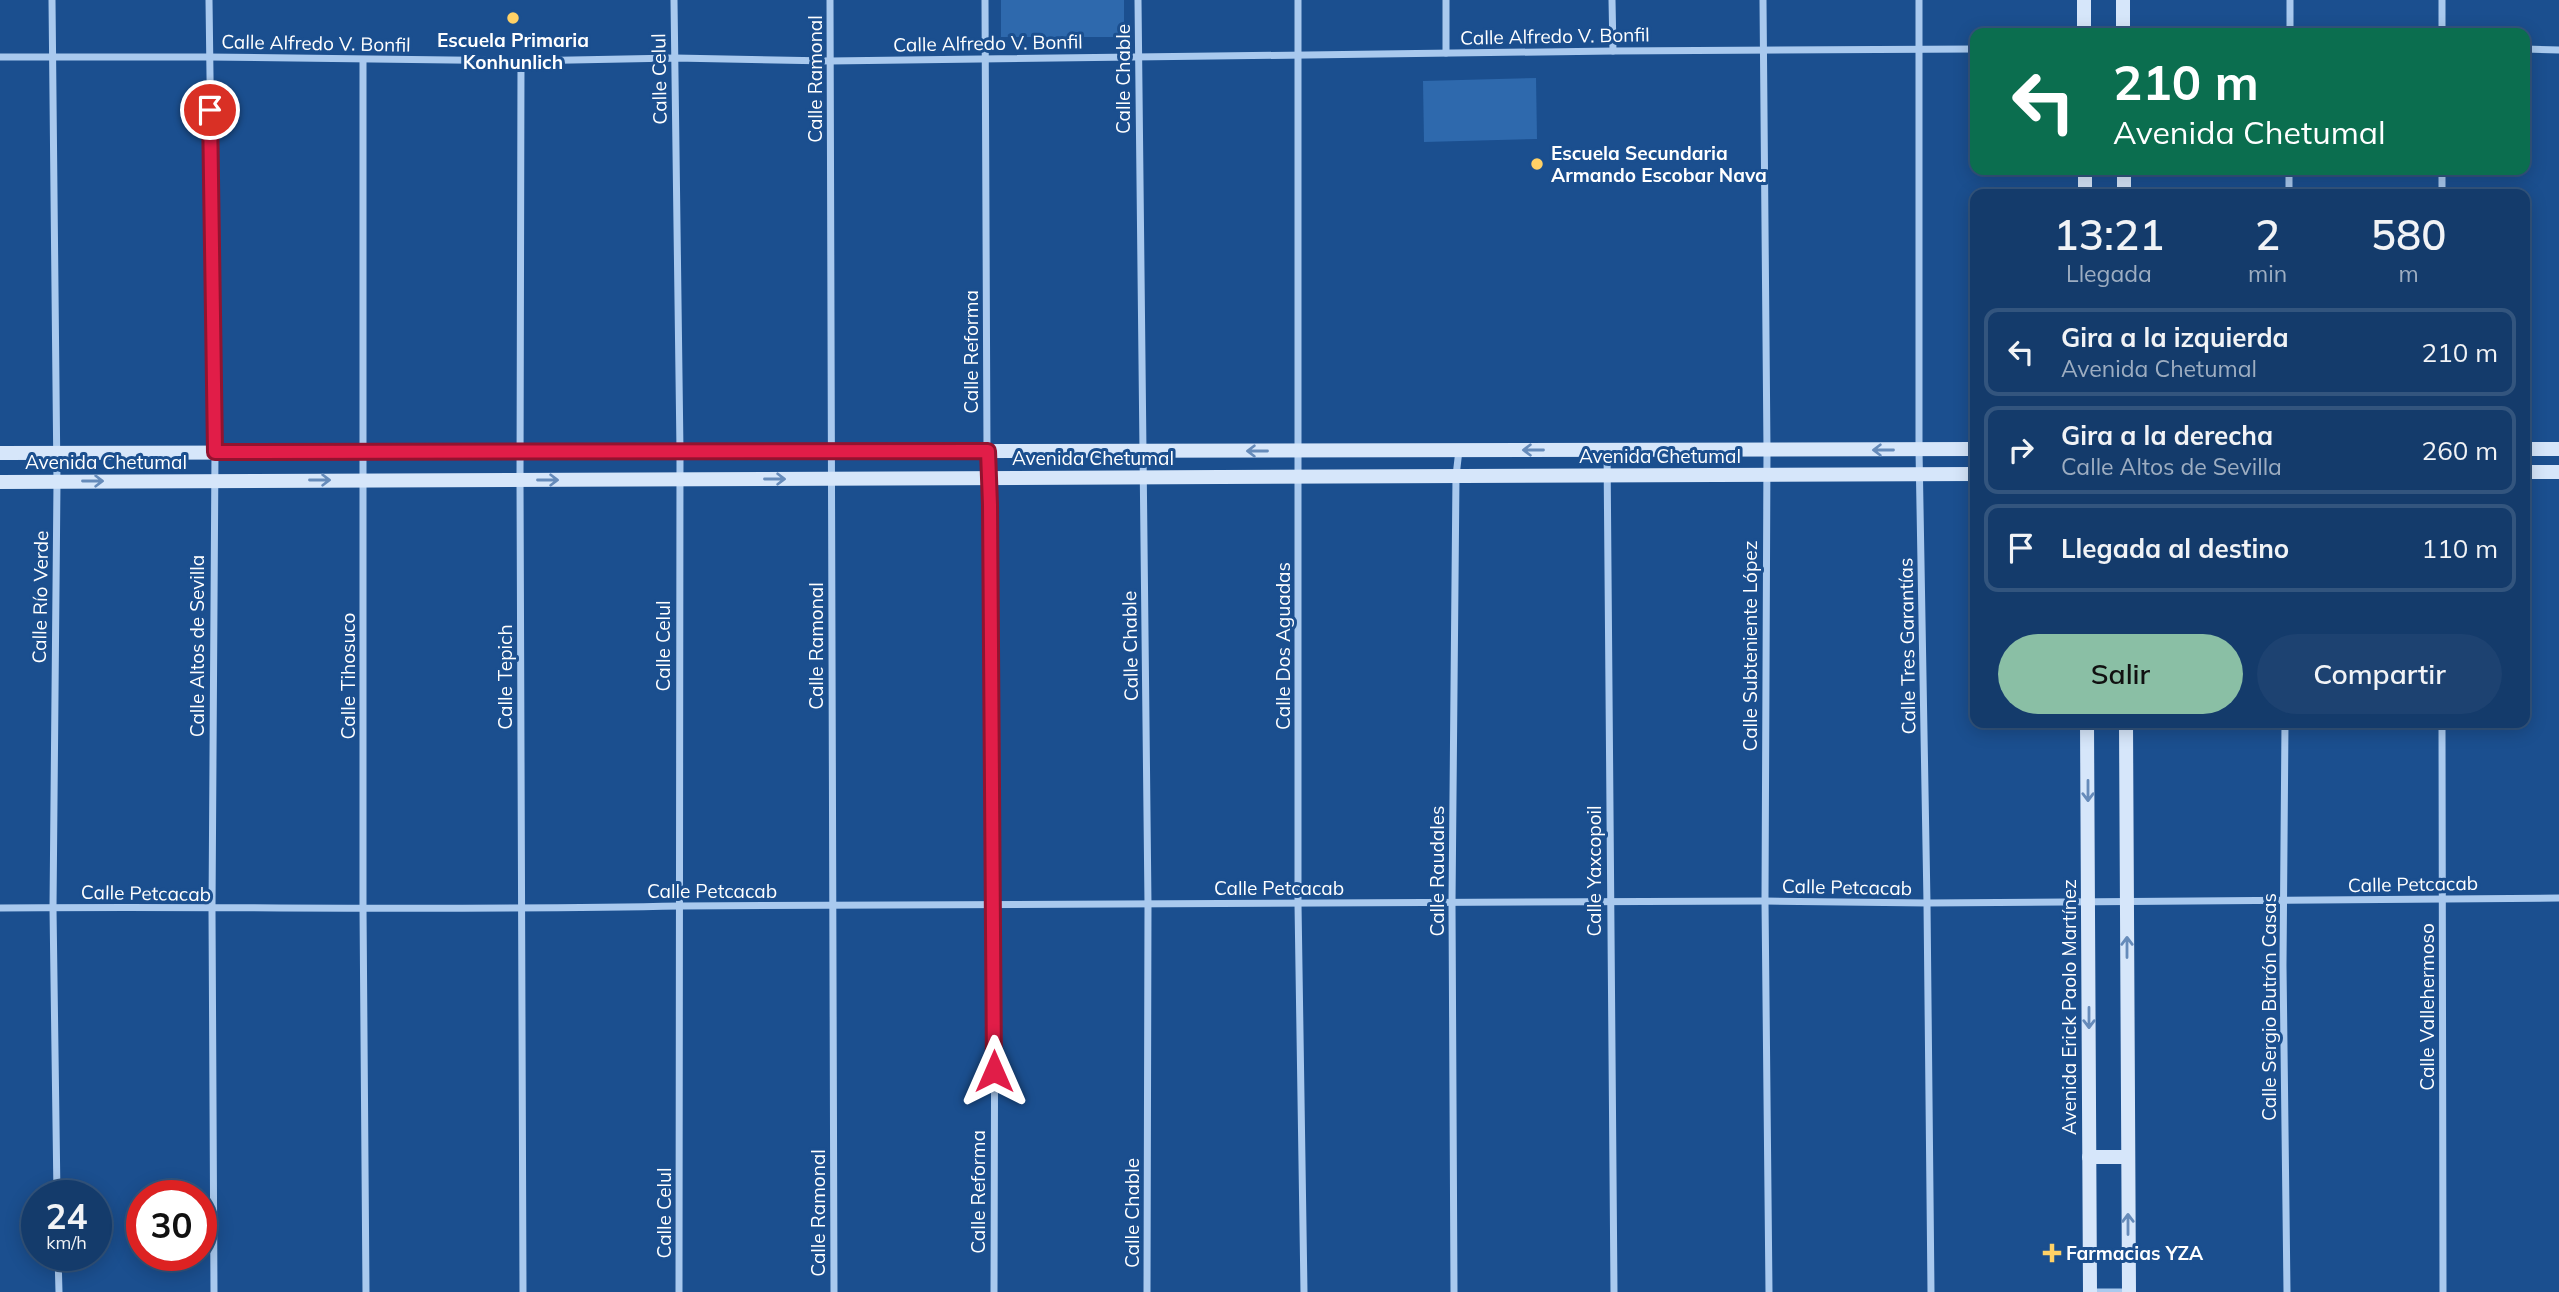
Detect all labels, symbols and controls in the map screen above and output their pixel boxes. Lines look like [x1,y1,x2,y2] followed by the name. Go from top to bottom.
[505,10,521,26] marker: Escuela Primaria Konhunlich
[803,15,827,143] street label: Calle Ramonal
[1460,22,1650,50] street label: Calle Alfredo V. Bonfil
[1111,24,1135,134] street label: Calle Chable
[437,28,589,74] place label: Escuela Primaria Konhunlich
[221,29,411,57] street label: Calle Alfredo V. Bonfil
[893,29,1083,57] street label: Calle Alfredo V. Bonfil
[646,33,672,125] street label: Calle Celul
[2113,51,2259,112] text: 210 m
[1998,56,2089,147] icon: left
[180,80,240,140] pin
[191,91,229,129] icon: arrive
[2113,112,2386,152] text: Avenida Chetumal
[1551,141,1767,187] place label: Escuela Secundaria Armando Escobar Nava
[1529,156,1545,172] marker: Escuela Secundaria Armando Escobar Nava
[2054,208,2164,261] text: 13:21
[2255,208,2280,261] text: 2
[2371,208,2446,261] text: 580
[2066,259,2152,288] text: Llegada
[2248,259,2287,288] text: min
[2398,259,2419,288] text: m
[959,290,983,414] street label: Calle Reforma
[2061,321,2289,354] text: Gira a la izquierda
[2002,333,2040,371] icon: left
[2422,336,2498,369] text: 210 m
[2061,354,2257,383] text: Avenida Chetumal
[2061,419,2273,452] text: Gira a la derecha
[2002,431,2040,469] icon: right
[2422,434,2498,467] text: 260 m
[1522,443,1545,457] one-way arrow
[1872,443,1895,457] one-way arrow
[1245,444,1268,458] one-way arrow
[1579,444,1741,468] street label: Avenida Chetumal
[1012,446,1174,470] street label: Avenida Chetumal
[25,450,187,474] street label: Avenida Chetumal
[2061,452,2282,481] text: Calle Altos de Sevilla
[763,472,786,486] one-way arrow
[308,473,331,487] one-way arrow
[536,473,559,487] one-way arrow
[81,474,104,488] one-way arrow
[2002,529,2040,567] icon: arrive
[27,530,53,664] street label: Calle Río Verde
[2061,532,2289,565] text: Llegada al destino
[2422,532,2498,565] text: 110 m
[1738,540,1762,752] street label: Calle Subteniente López
[185,555,209,737] street label: Calle Altos de Sevilla
[1893,558,1921,734] street label: Calle Tres Garantías
[1271,562,1295,730] street label: Calle Dos Aguadas
[804,582,828,710] street label: Calle Ramonal
[1117,591,1143,701] street label: Calle Chable
[651,600,675,692] street label: Calle Celul
[336,613,360,739] street label: Calle Tihosuco
[493,624,517,730] street label: Calle Tepich
[1998,634,2243,714] button: Salir
[2257,634,2502,714] button: Compartir
[2081,779,2095,802] one-way arrow
[1582,805,1606,937] street label: Calle Yaxcopoil
[1425,806,1449,936] street label: Calle Raudales
[2348,871,2478,897] street label: Calle Petcacab
[1782,874,1912,900] street label: Calle Petcacab
[1214,876,1344,900] street label: Calle Petcacab
[647,879,777,903] street label: Calle Petcacab
[2057,879,2081,1135] street label: Avenida Erick Paolo Martínez
[81,880,211,906] street label: Calle Petcacab
[2257,893,2281,1121] street label: Calle Sergio Butrón Casas
[2415,923,2439,1091] street label: Calle Vallehermoso
[2120,936,2134,959] one-way arrow
[2082,1007,2096,1030] one-way arrow
[957,1034,1031,1108] position arrow
[966,1130,990,1254] street label: Calle Reforma
[806,1149,830,1277] street label: Calle Ramonal
[1120,1158,1144,1268] street label: Calle Chable
[652,1167,676,1259] street label: Calle Celul
[126,1180,217,1271] speed limit sign: 30
[45,1194,88,1238] text: 24
[2121,1213,2135,1236] one-way arrow
[46,1231,87,1254] text: km/h
[2066,1241,2204,1265] place label: Farmacias YZA
[2044,1245,2060,1261] marker: Farmacias YZA

